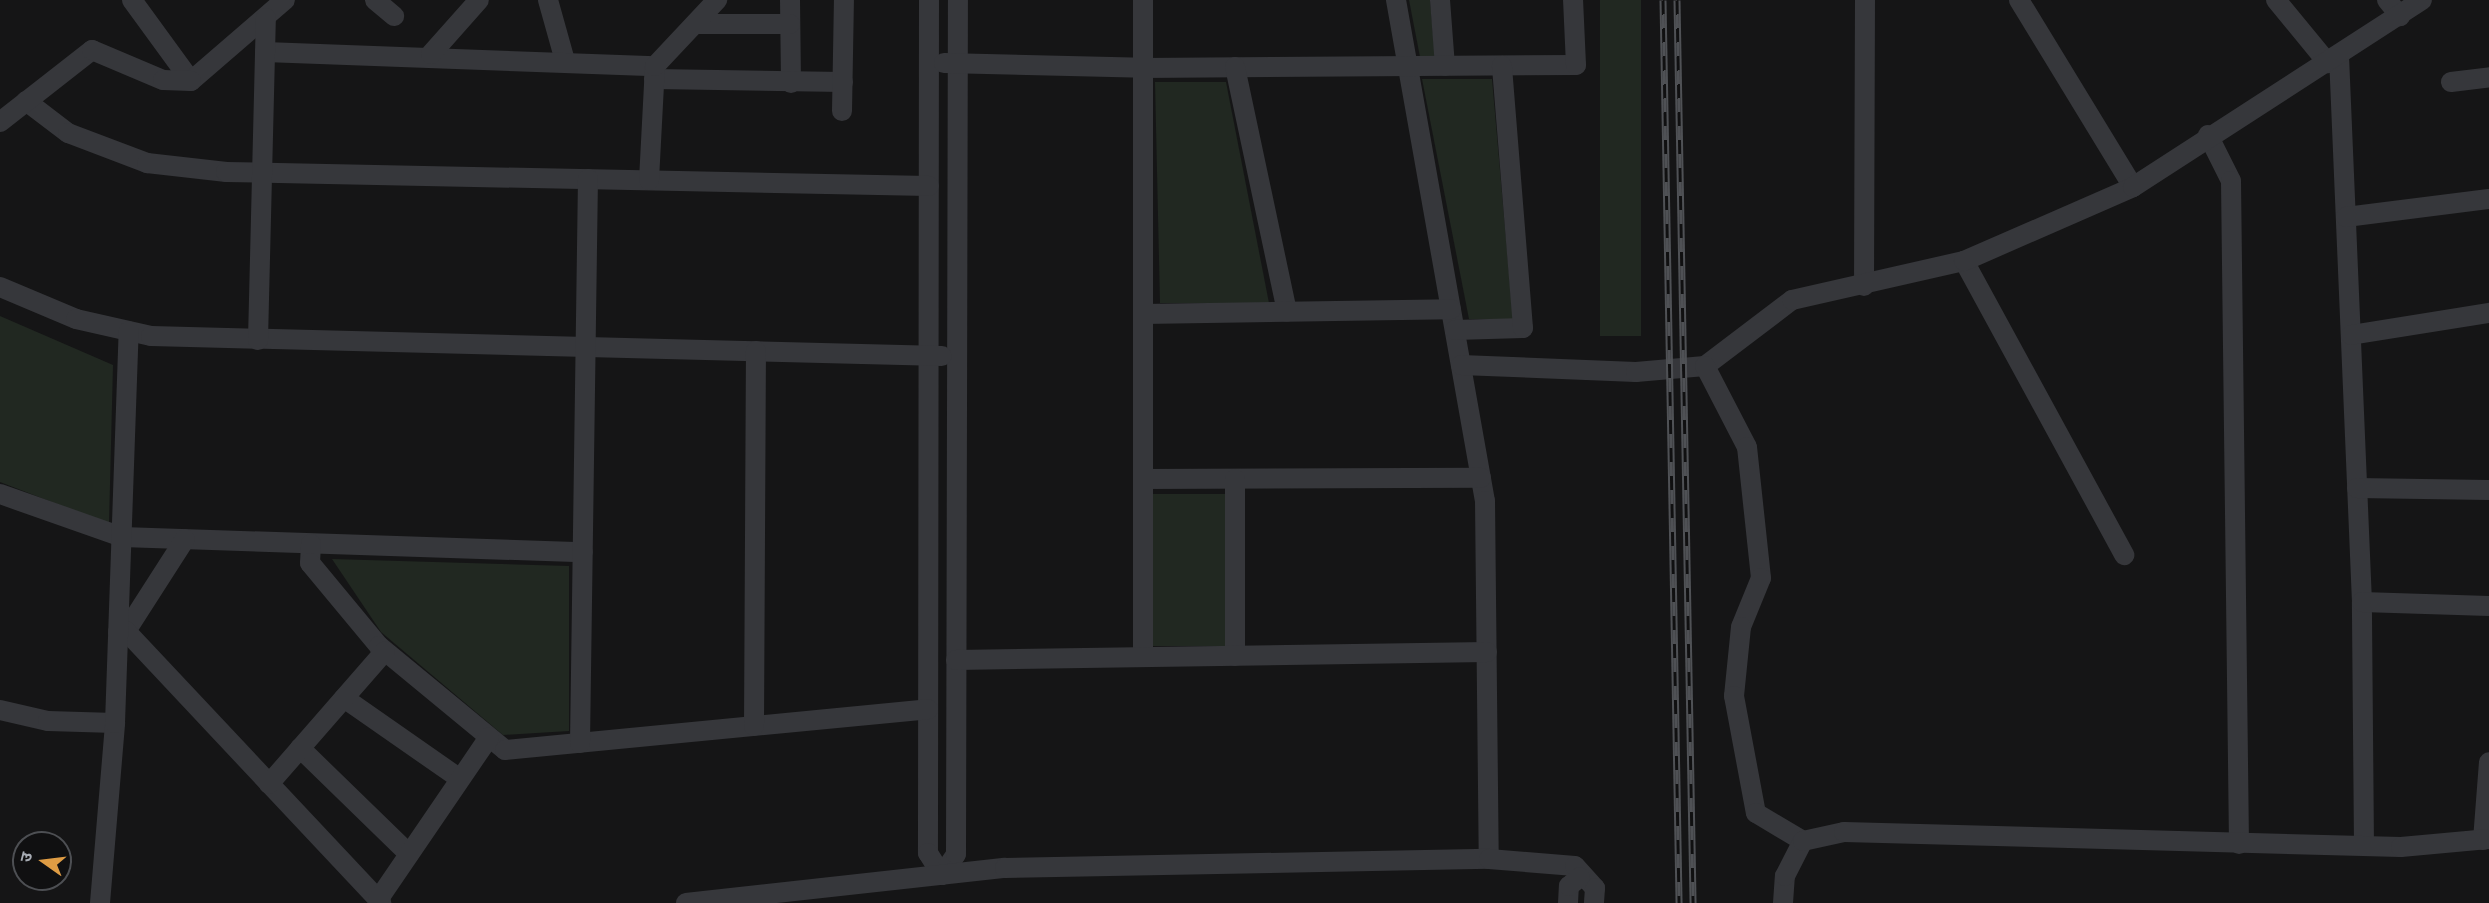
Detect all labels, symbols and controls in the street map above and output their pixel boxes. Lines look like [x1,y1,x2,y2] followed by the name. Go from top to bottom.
[12,831,72,891] north arrow
[15,850,37,864] text: उ

